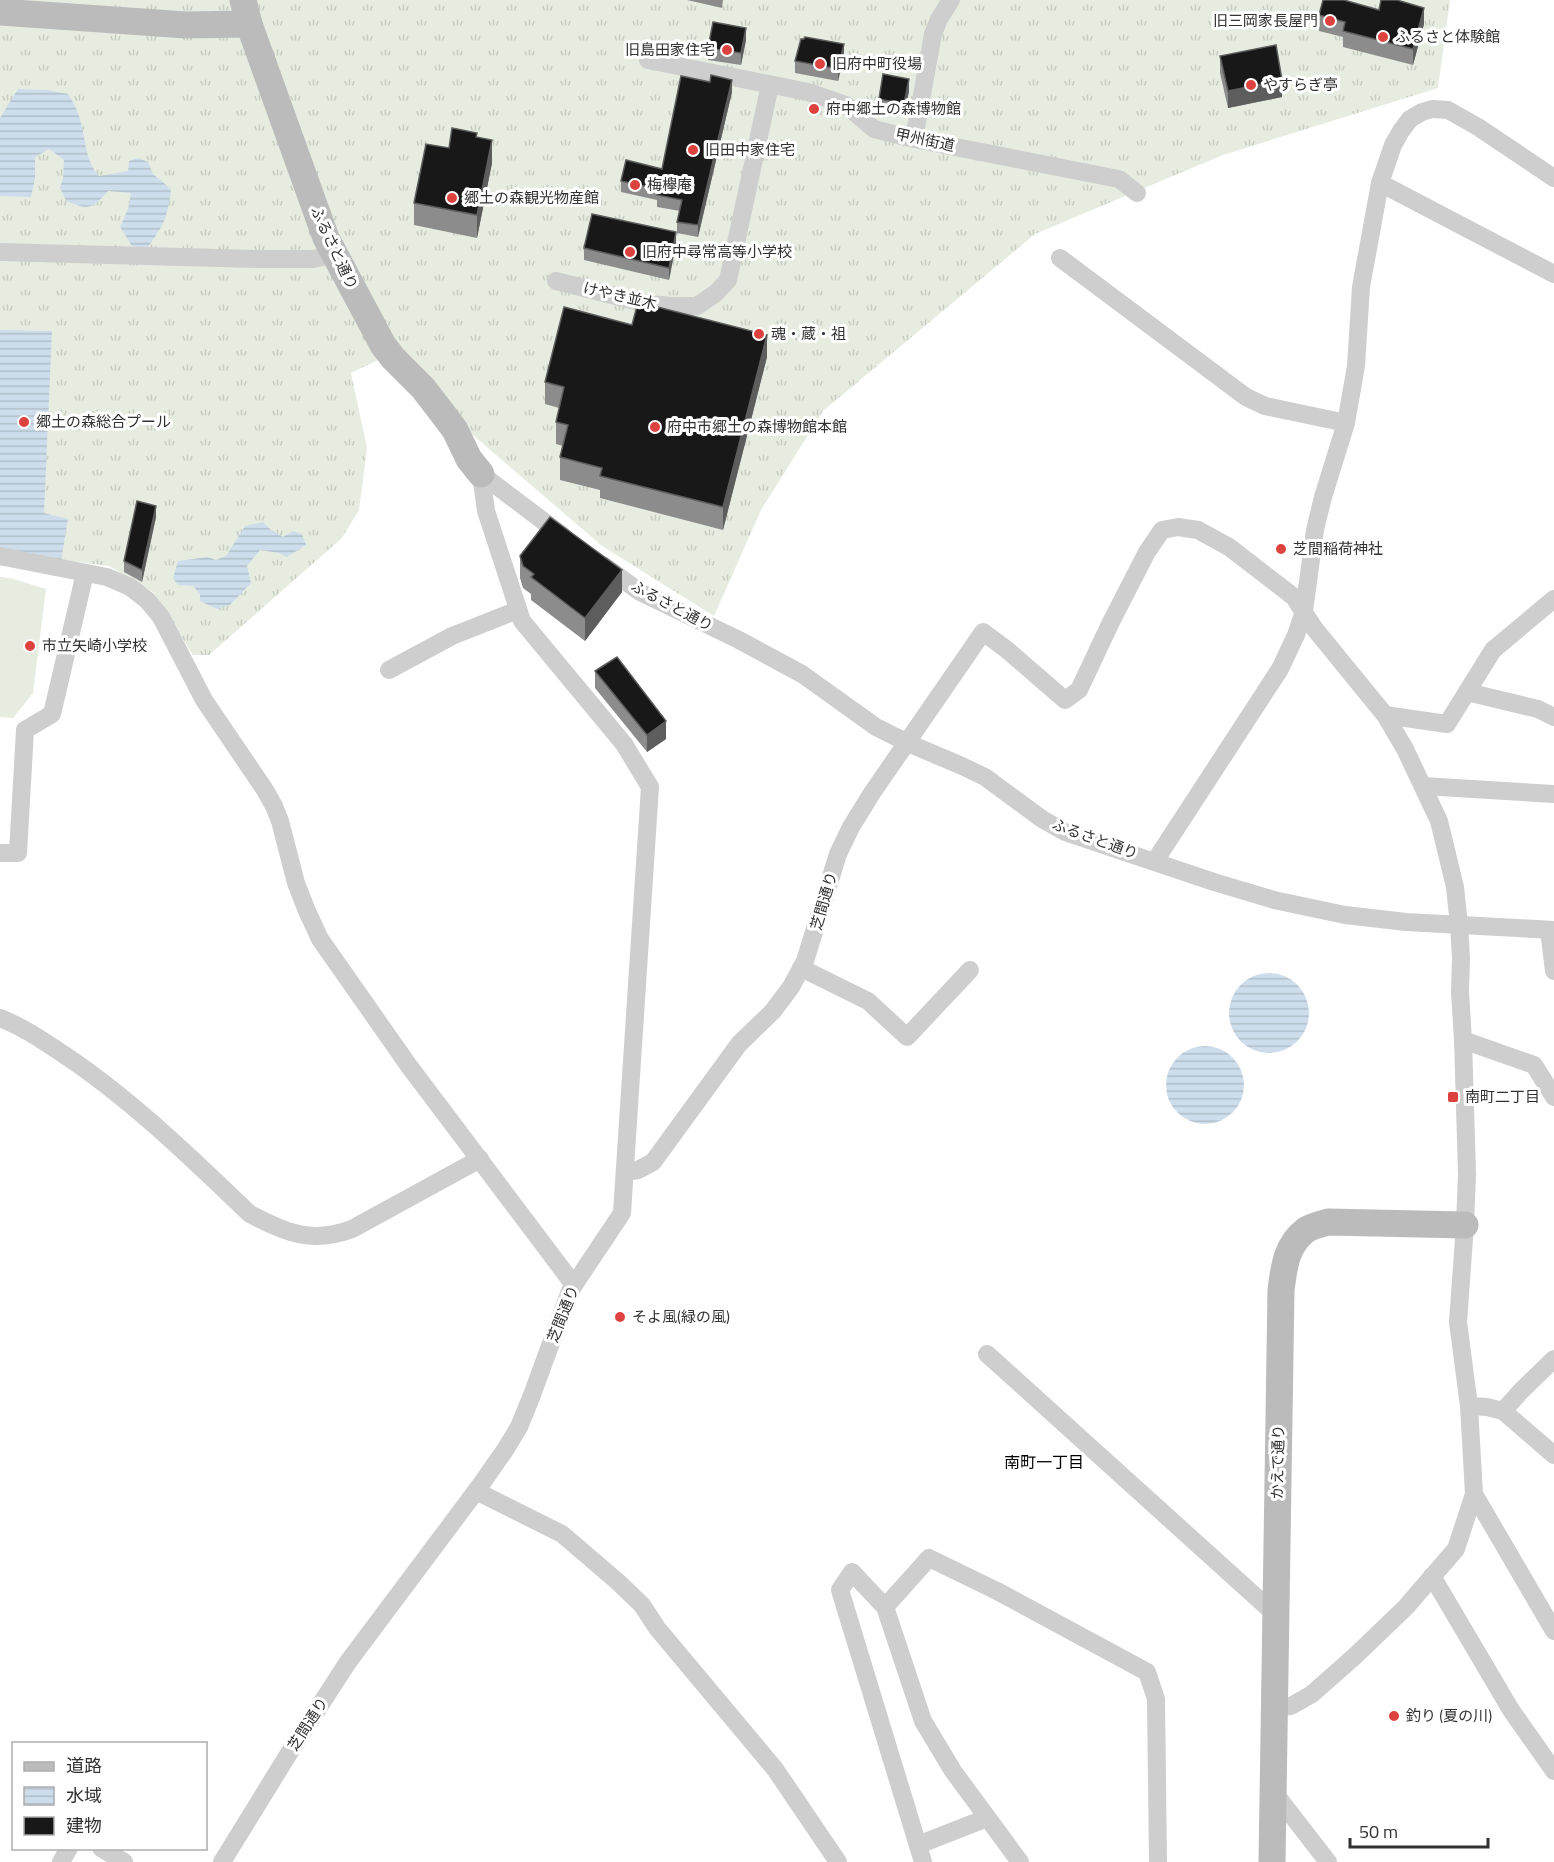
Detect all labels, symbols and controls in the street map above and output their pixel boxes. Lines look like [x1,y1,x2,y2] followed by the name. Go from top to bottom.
[1213,9,1318,32] place label: 旧三岡家長屋門
[1323,14,1337,28] marker: 旧三岡家長屋門
[1395,25,1500,48] place label: ふるさと体験館
[1376,30,1390,44] marker: ふるさと体験館
[625,38,715,61] place label: 旧島田家住宅
[720,43,734,57] marker: 旧島田家住宅
[832,52,922,75] place label: 旧府中町役場
[813,57,827,71] marker: 旧府中町役場
[1263,73,1338,96] place label: やすらぎ亭
[1244,78,1258,92] marker: やすらぎ亭
[826,97,961,120] place label: 府中郷土の森博物館
[807,102,821,116] marker: 府中郷土の森博物館
[893,122,957,157] street label: 甲州街道
[705,138,795,161] place label: 旧田中家住宅
[686,143,700,157] marker: 旧田中家住宅
[647,173,692,196] place label: 梅欅庵
[628,178,642,192] marker: 梅欅庵
[464,186,599,209] place label: 郷土の森観光物産館
[445,191,459,205] marker: 郷土の森観光物産館
[305,202,364,293] street label: ふるさと通り
[642,240,792,263] place label: 旧府中尋常高等小学校
[623,245,637,259] marker: 旧府中尋常高等小学校
[581,276,659,315] street label: けやき並木
[771,322,846,345] place label: 魂・蔵・祖
[752,327,766,341] marker: 魂・蔵・祖
[36,410,171,433] place label: 郷土の森総合プール
[17,415,31,429] marker: 郷土の森総合プール
[667,415,847,438] place label: 府中市郷土の森博物館本館
[648,420,662,434] marker: 府中市郷土の森博物館本館
[1293,537,1383,560] place label: 芝間稲荷神社
[1274,542,1288,556] marker: 芝間稲荷神社
[627,574,717,637] street label: ふるさと通り
[42,634,147,657] place label: 市立矢崎小学校
[23,639,37,653] marker: 市立矢崎小学校
[1049,812,1141,865] street label: ふるさと通り
[804,869,843,933] street label: 芝間通り
[1465,1085,1540,1108] place label: 南町二丁目
[1446,1090,1460,1104] marker: 南町二丁目
[541,1282,584,1346] street label: 芝間通り
[632,1305,730,1328] place label: そよ風(緑の風)
[613,1310,627,1324] marker: そよ風(緑の風)
[1265,1425,1290,1499] street label: かえで通り
[1004,1450,1084,1474] district label: 南町一丁目
[282,1692,334,1755] street label: 芝間通り
[1406,1704,1492,1727] place label: 釣り (夏の川)
[1387,1709,1401,1723] marker: 釣り (夏の川)
[12,1742,207,1850] legend
[66,1752,102,1779] text: 道路
[66,1782,102,1809] text: 水域
[1350,1811,1488,1849] scale bar
[66,1812,102,1839] text: 建物
[1359,1818,1398,1845] text: 50 m

